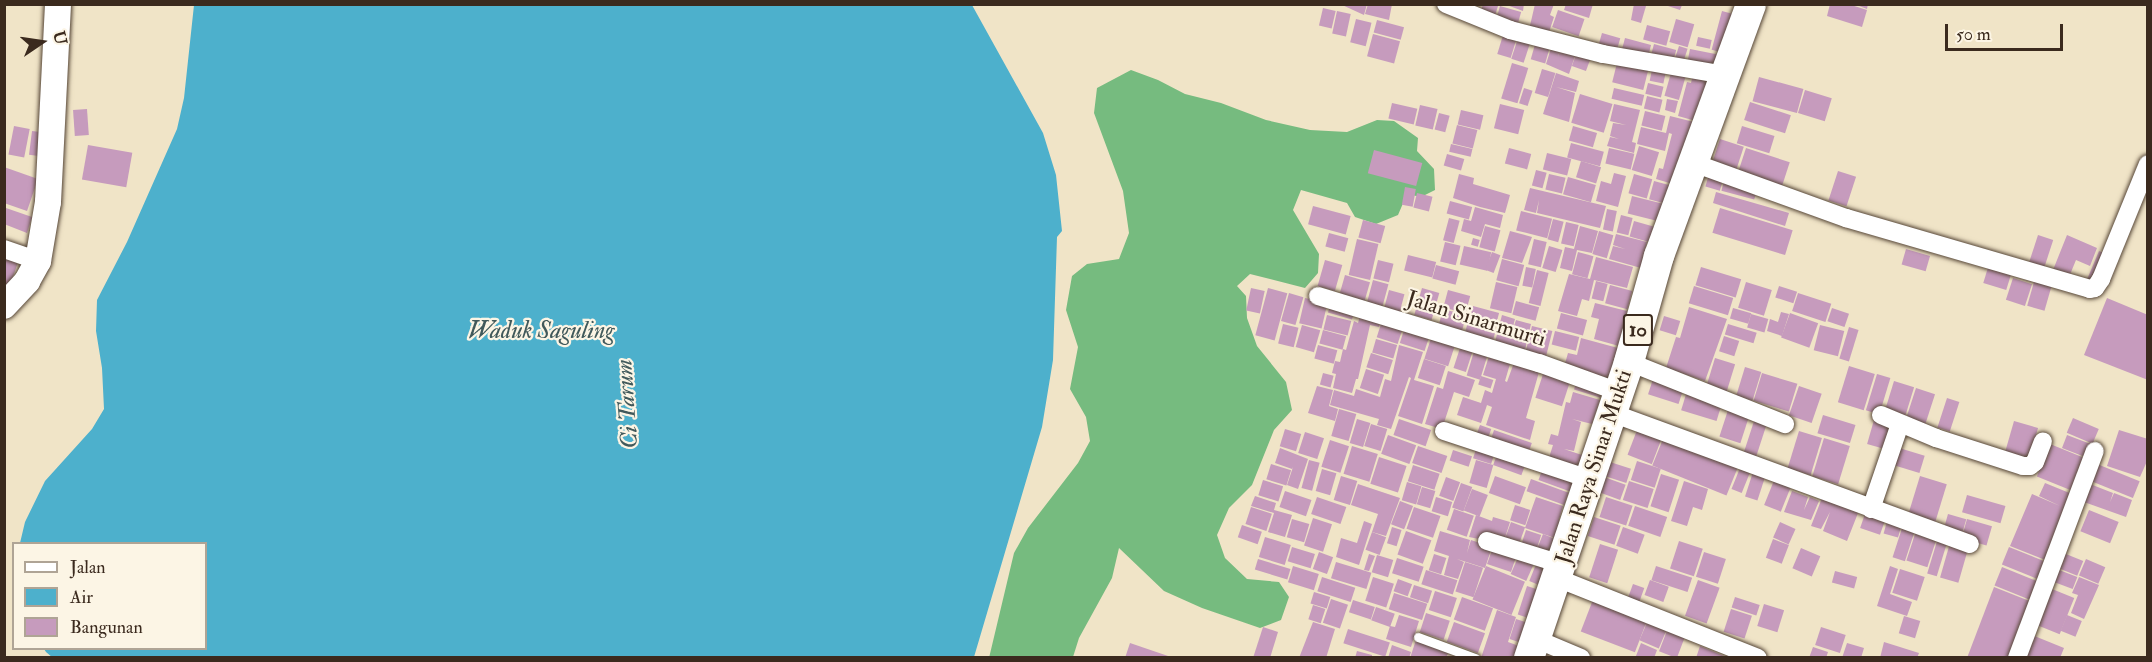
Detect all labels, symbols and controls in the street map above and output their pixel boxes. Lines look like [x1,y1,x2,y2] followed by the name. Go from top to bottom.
[12,12,72,72] north arrow
[1948,12,2066,50] scale bar
[1956,23,1991,46] text: 50 m
[48,29,71,47] text: U
[1403,285,1549,353] street label: Jalan Sinarmurti
[1622,312,1654,348] road number: 10
[468,317,614,345] water label: Waduk Saguling
[610,358,644,450] water label: Ci Tarum
[1550,366,1638,568] street label: Jalan Raya Sinar Mukti
[12,542,207,650] legend
[70,556,106,579] text: Jalan
[70,586,93,609] text: Air
[70,616,143,639] text: Bangunan

